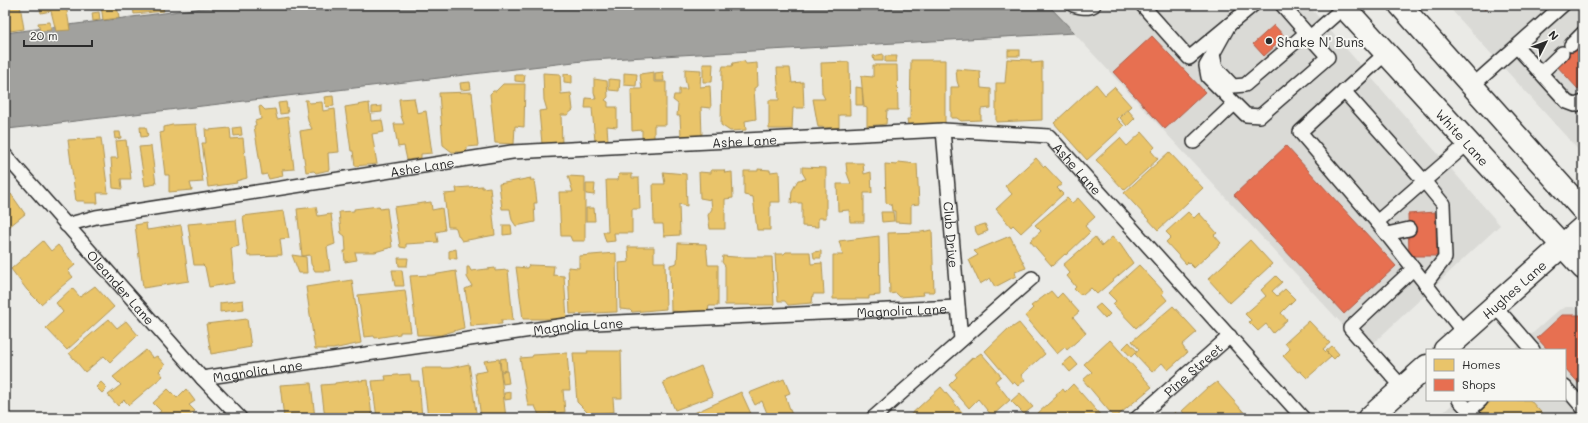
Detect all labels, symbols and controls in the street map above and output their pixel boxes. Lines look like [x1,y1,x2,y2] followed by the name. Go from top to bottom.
[24,22,92,48] scale bar
[1526,22,1566,62] north arrow
[30,27,58,43] text: 20 m
[1545,27,1562,43] text: N
[1277,33,1364,50] place label: Shake N' Buns
[1264,36,1274,46] marker: Shake N' Buns
[1433,105,1493,169] street label: White Lane
[712,130,778,150] street label: Ashe Lane
[1050,138,1106,198] street label: Ashe Lane
[389,153,455,179] street label: Ashe Lane
[941,201,963,268] street label: Club Drive
[84,246,159,328] street label: Oleander Lane
[1478,256,1549,322] street label: Hughes Lane
[856,299,947,320] street label: Magnolia Lane
[532,313,624,338] street label: Magnolia Lane
[1160,338,1226,400] street label: Pine Street
[1426,349,1566,401] legend
[211,355,304,385] street label: Magnolia Lane
[1462,356,1501,372] text: Homes
[1462,376,1496,392] text: Shops

